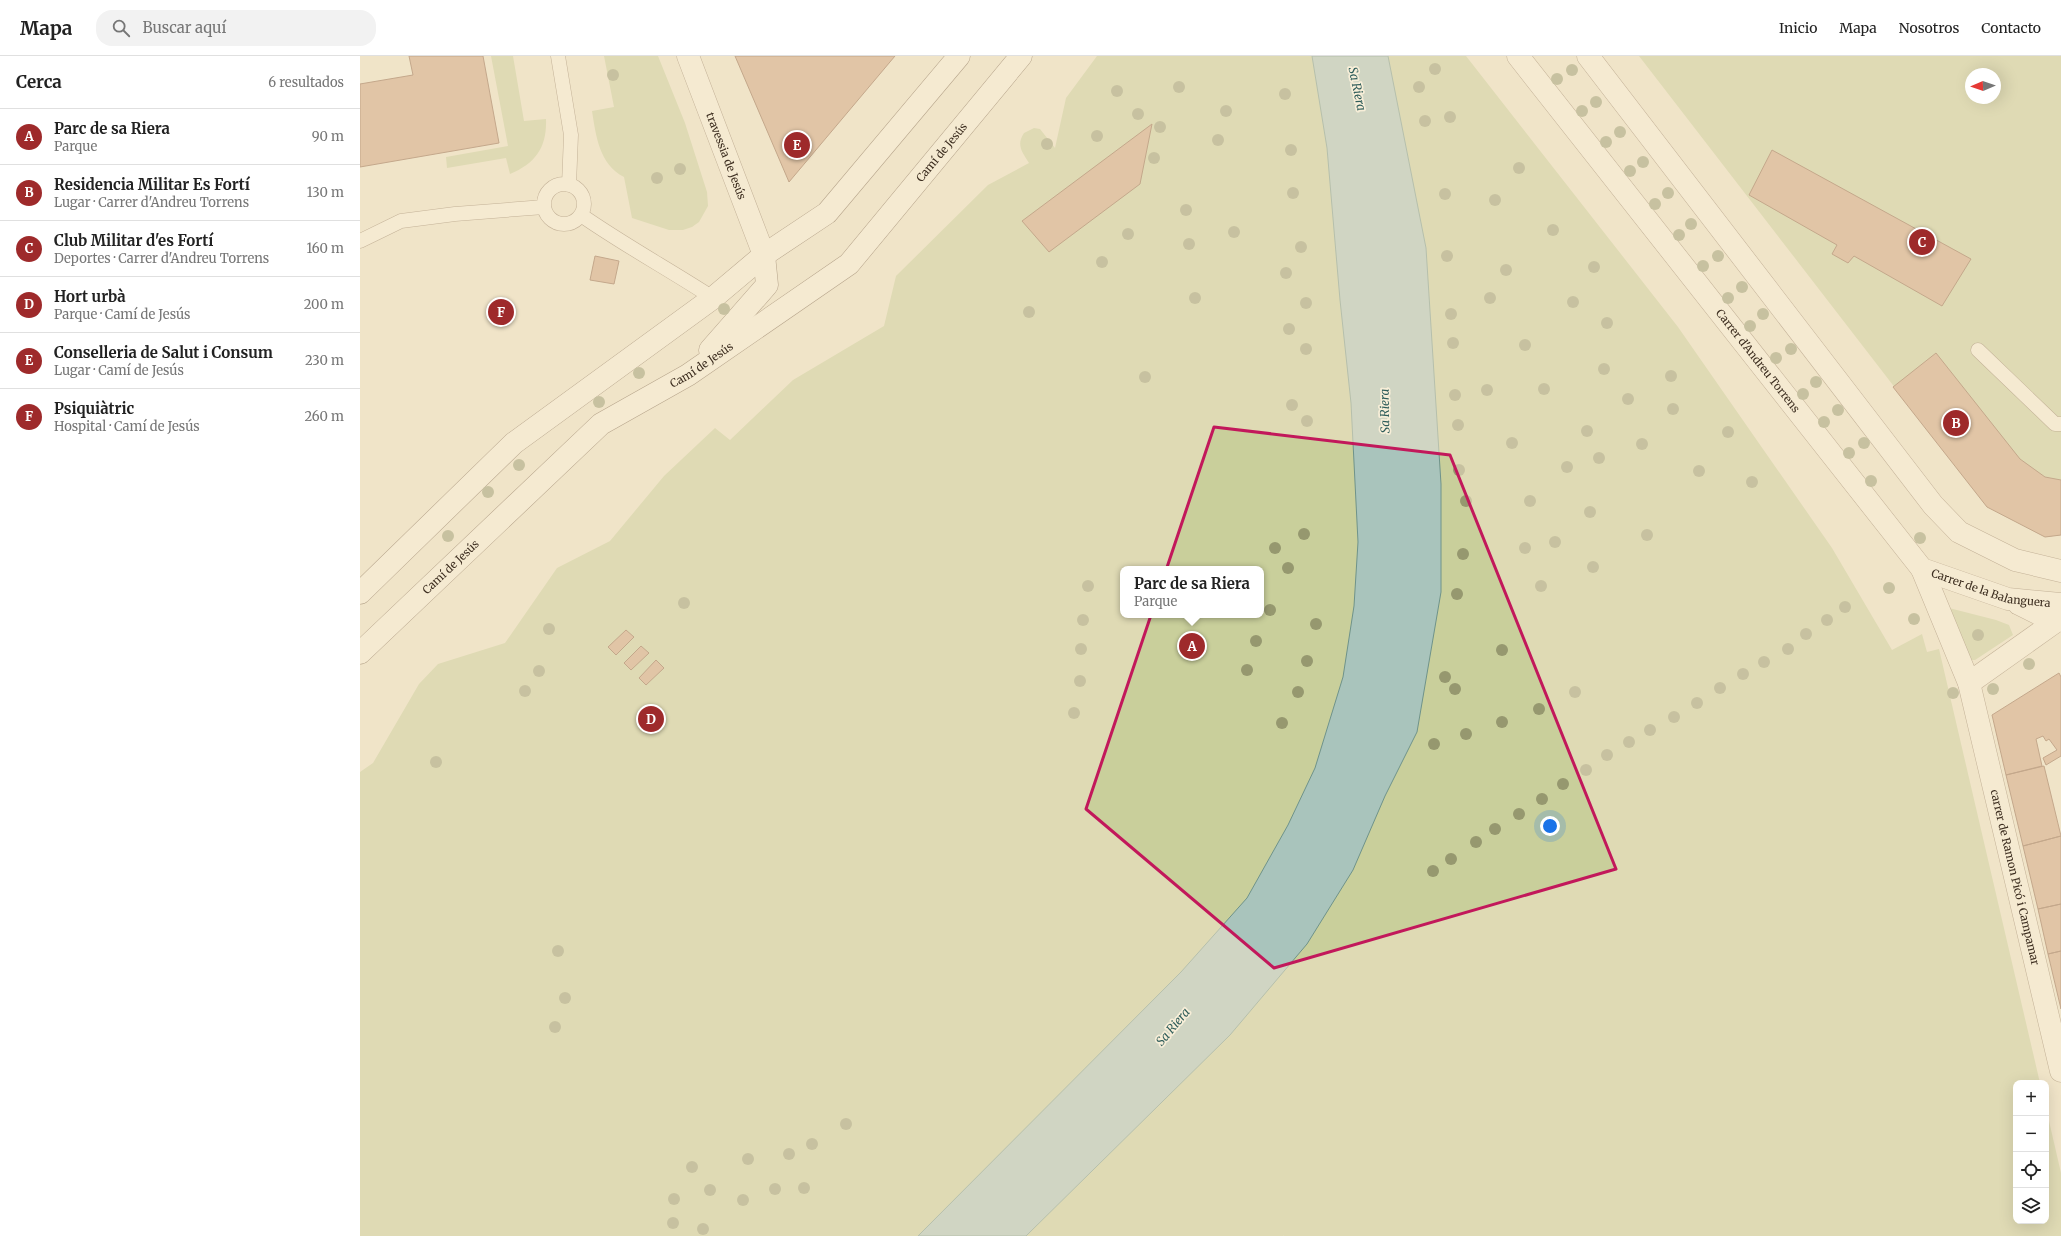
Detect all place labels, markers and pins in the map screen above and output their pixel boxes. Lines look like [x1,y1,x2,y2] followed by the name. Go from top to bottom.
[784,130,810,160] pin: E
[1909,227,1935,257] pin: C
[488,297,514,327] pin: F
[1943,408,1969,438] pin: B
[1179,631,1205,661] pin: A
[638,704,664,734] pin: D

